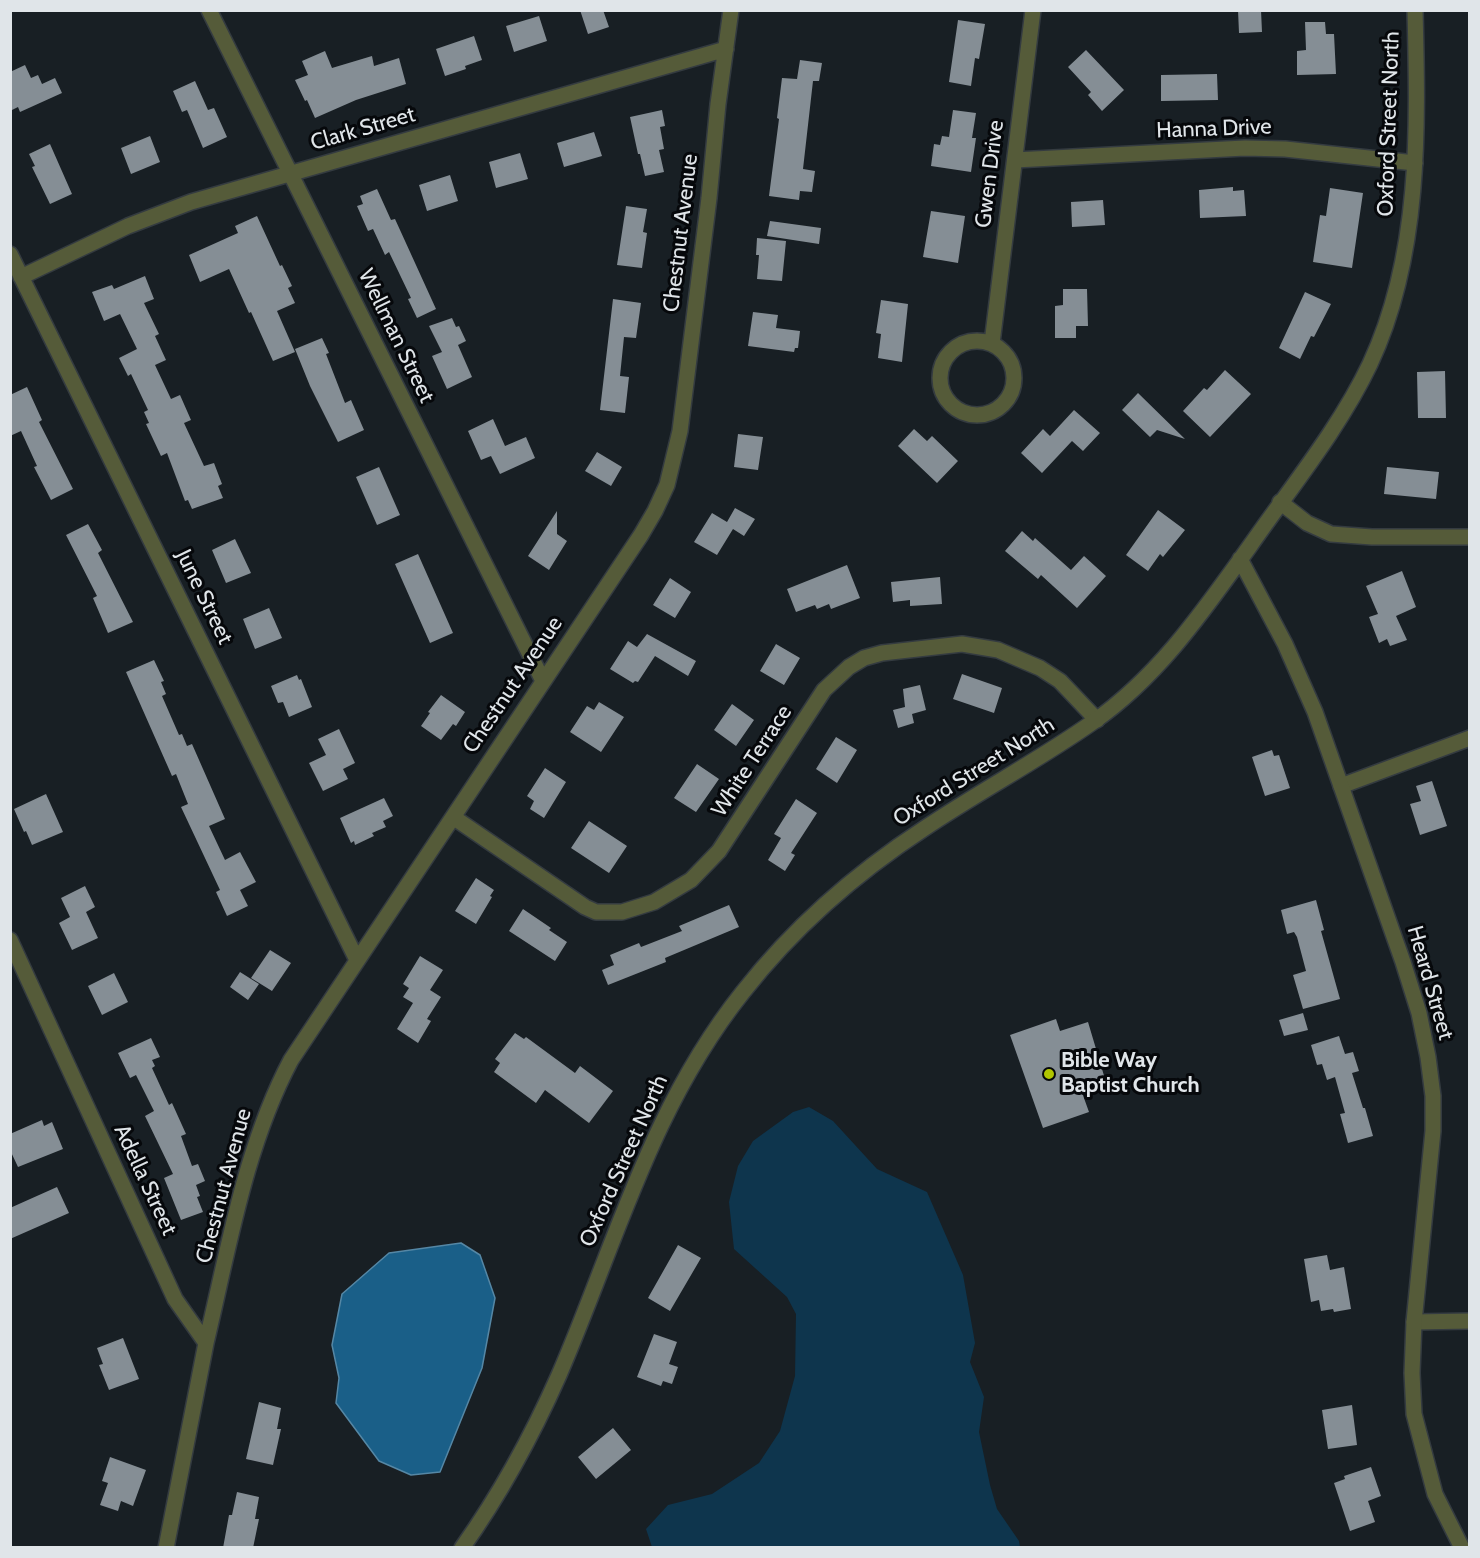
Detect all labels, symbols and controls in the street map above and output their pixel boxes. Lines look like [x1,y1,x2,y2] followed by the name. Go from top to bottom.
[1373,31,1405,217] street label: Oxford Street North
[308,101,418,157] street label: Clark Street
[1156,114,1272,144] street label: Hanna Drive
[970,119,1010,229] street label: Gwen Drive
[658,152,704,314] street label: Chestnut Avenue
[352,265,440,407] street label: Wellman Street
[170,545,238,649] street label: June Street
[458,612,568,758] street label: Chestnut Avenue
[706,700,798,822] street label: White Terrace
[888,712,1060,832] street label: Oxford Street North
[1401,923,1459,1043] street label: Heard Street
[1061,1048,1200,1100] place label: Bible Way Baptist Church
[1042,1067,1056,1081] marker: Bible Way Baptist Church
[574,1071,674,1251] street label: Oxford Street North
[191,1106,257,1266] street label: Chestnut Avenue
[108,1120,182,1240] street label: Adella Street

